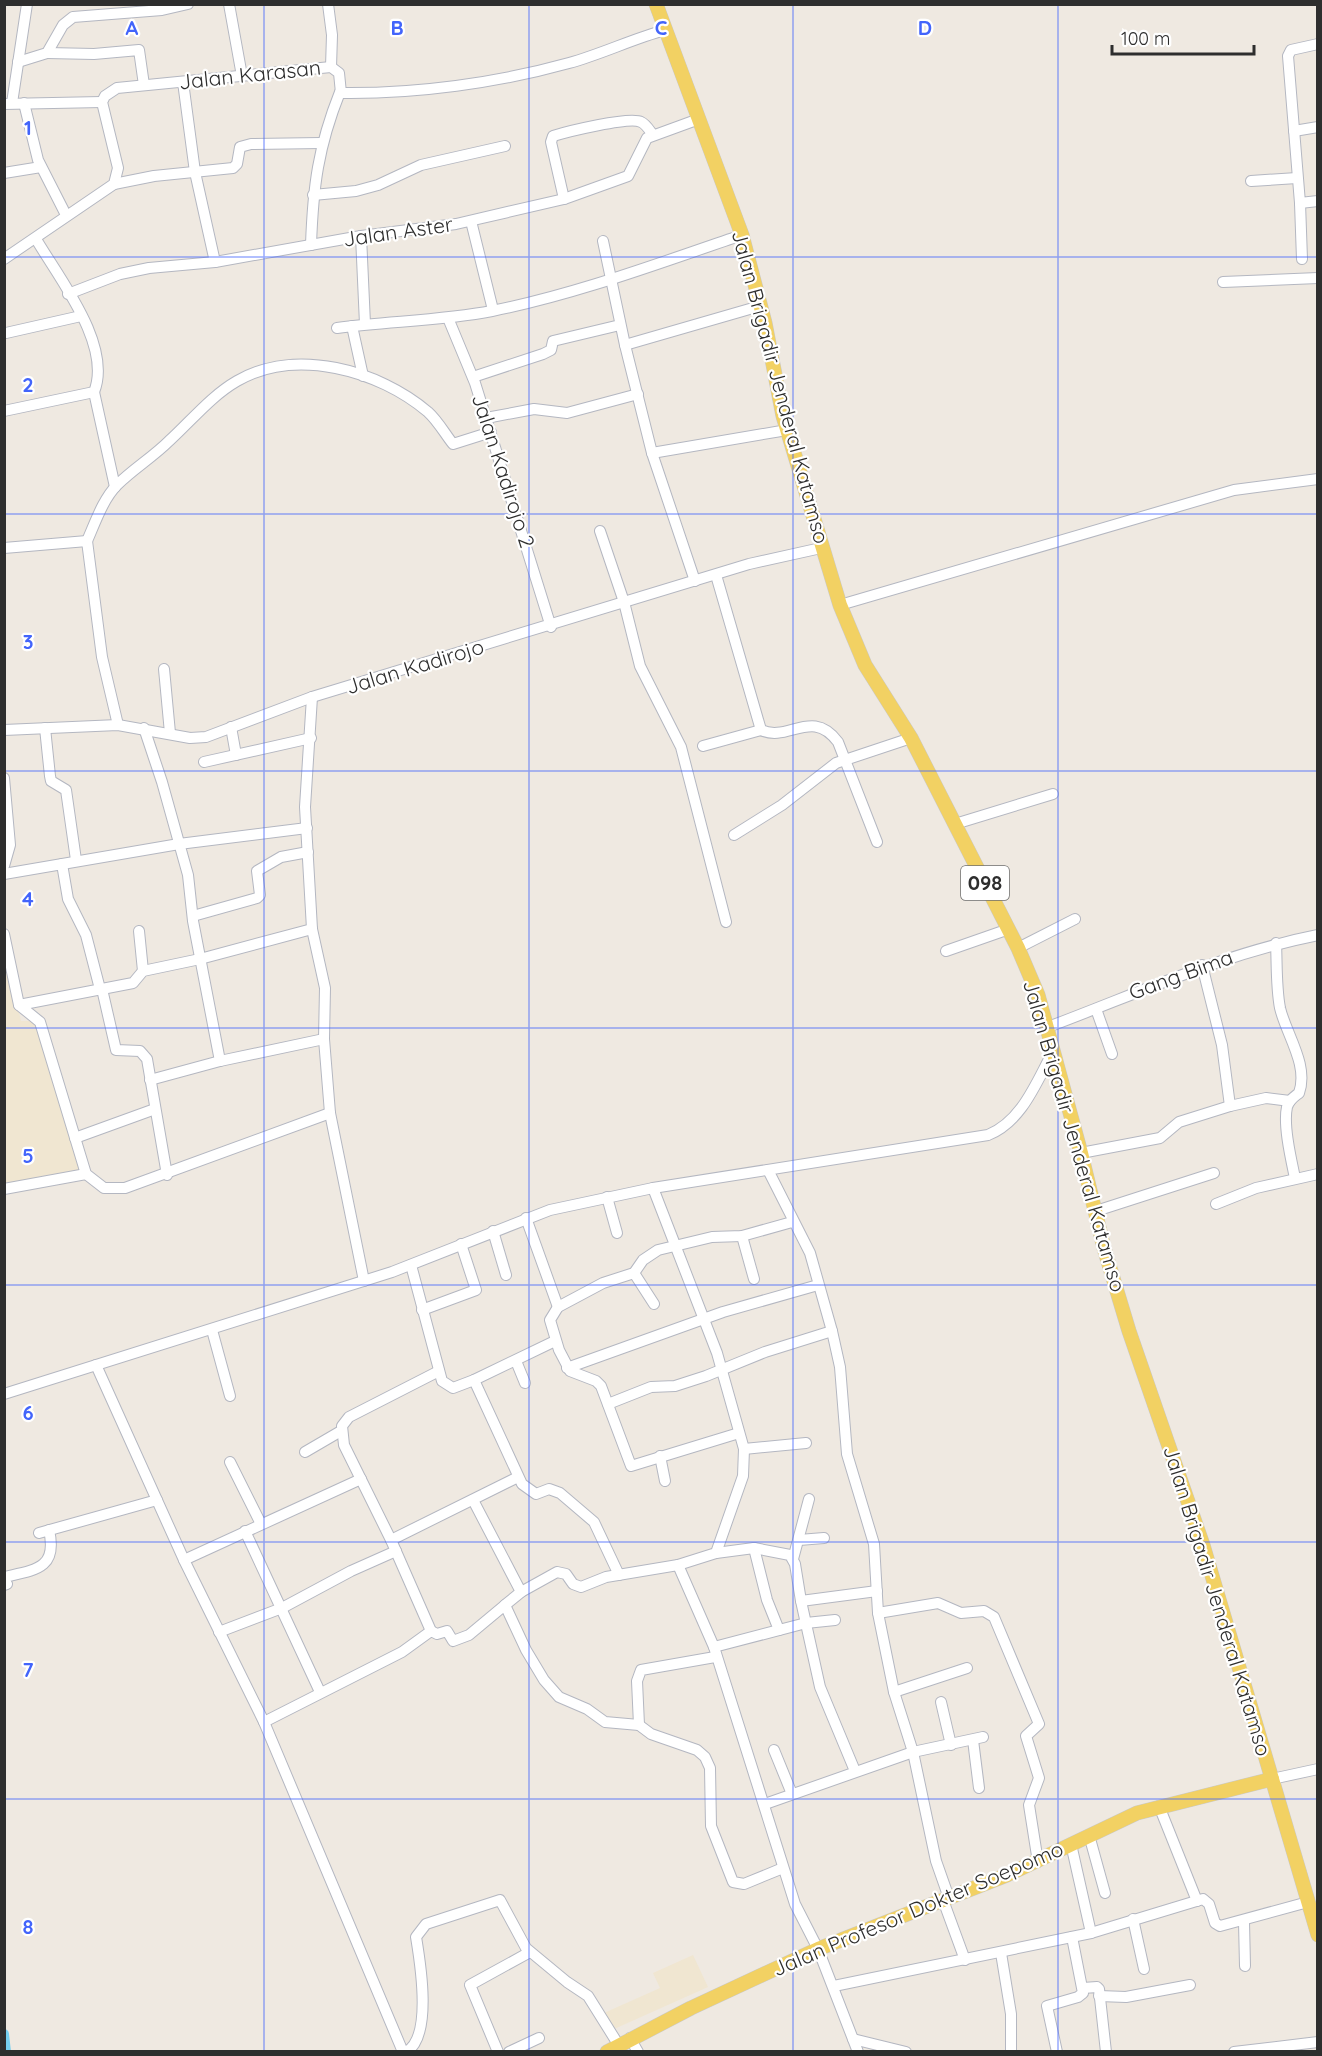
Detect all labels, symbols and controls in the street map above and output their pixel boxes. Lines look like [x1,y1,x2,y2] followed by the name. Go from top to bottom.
[126,15,139,40] text: A
[390,15,404,40] text: B
[655,15,668,40] text: C
[918,15,932,40] text: D
[1112,18,1254,56] scale bar
[1121,27,1170,50] text: 100 m
[178,54,322,94] street label: Jalan Karasan
[24,115,32,140] text: 1
[341,210,454,252] street label: Jalan Aster
[727,227,835,546] street label: Jalan Brigadir Jenderal Katamso
[22,372,34,397] text: 2
[467,390,541,551] street label: Jalan Kadirojo 2
[23,629,33,654] text: 3
[343,633,487,699] street label: Jalan Kadirojo
[961,866,1009,900] road number: 098
[22,886,34,911] text: 4
[1125,943,1236,1005] street label: Gang Bima
[1018,977,1132,1295] street label: Jalan Brigadir Jenderal Katamso
[22,1143,34,1168] text: 5
[22,1400,34,1425] text: 6
[1158,1442,1278,1759] street label: Jalan Brigadir Jenderal Katamso
[23,1657,34,1682] text: 7
[768,1835,1067,1981] street label: Jalan Profesor Dokter Soepomo
[23,1914,34,1939] text: 8

